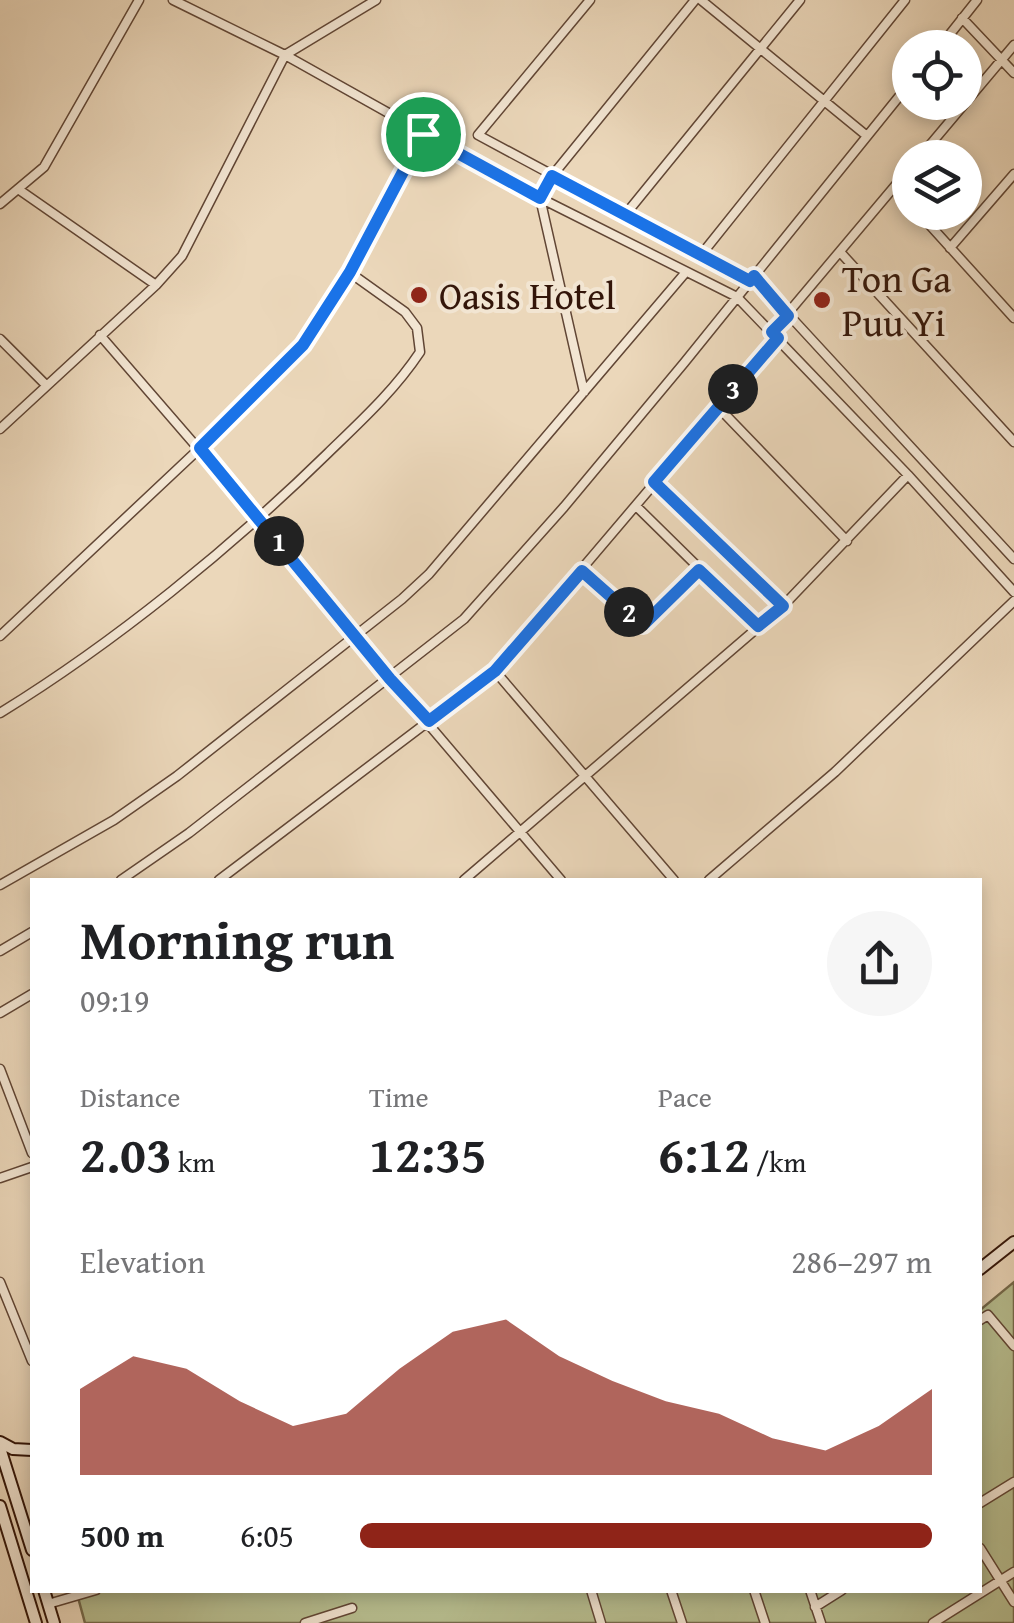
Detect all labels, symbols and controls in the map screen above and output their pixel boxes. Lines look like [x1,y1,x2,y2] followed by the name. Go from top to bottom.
[892,30,982,230] map controls
[892,30,982,120] button: locate
[381,92,466,177] pin
[396,107,451,162] icon: arrive
[892,140,982,230] button: layers
[842,250,951,350] place label: Ton Ga Puu Yi
[439,267,616,323] place label: Oasis Hotel
[408,284,430,306] marker: Oasis Hotel
[811,289,833,311] marker: Ton Ga Puu Yi
[708,364,758,414] pin: 3
[726,368,740,409] text: 3
[254,516,304,566] pin: 1
[272,520,286,561] text: 1
[604,587,654,637] pin: 2
[622,591,636,632] text: 2
[80,899,394,979] text: Morning run
[827,911,932,1016] button: share
[80,977,149,1024] text: 09:19
[80,1076,180,1117] text: Distance
[369,1076,429,1117] text: Time
[658,1076,712,1117] text: Pace
[80,1117,172,1190] text: 2.03
[369,1117,487,1190] text: 12:35
[658,1117,750,1190] text: 6:12
[172,1141,215,1182] text: km
[750,1141,806,1182] text: /km
[80,1238,205,1285] text: Elevation
[791,1238,932,1285] text: 286–297 m
[80,1512,164,1559] text: 500 m
[240,1512,294,1559] text: 6:05

